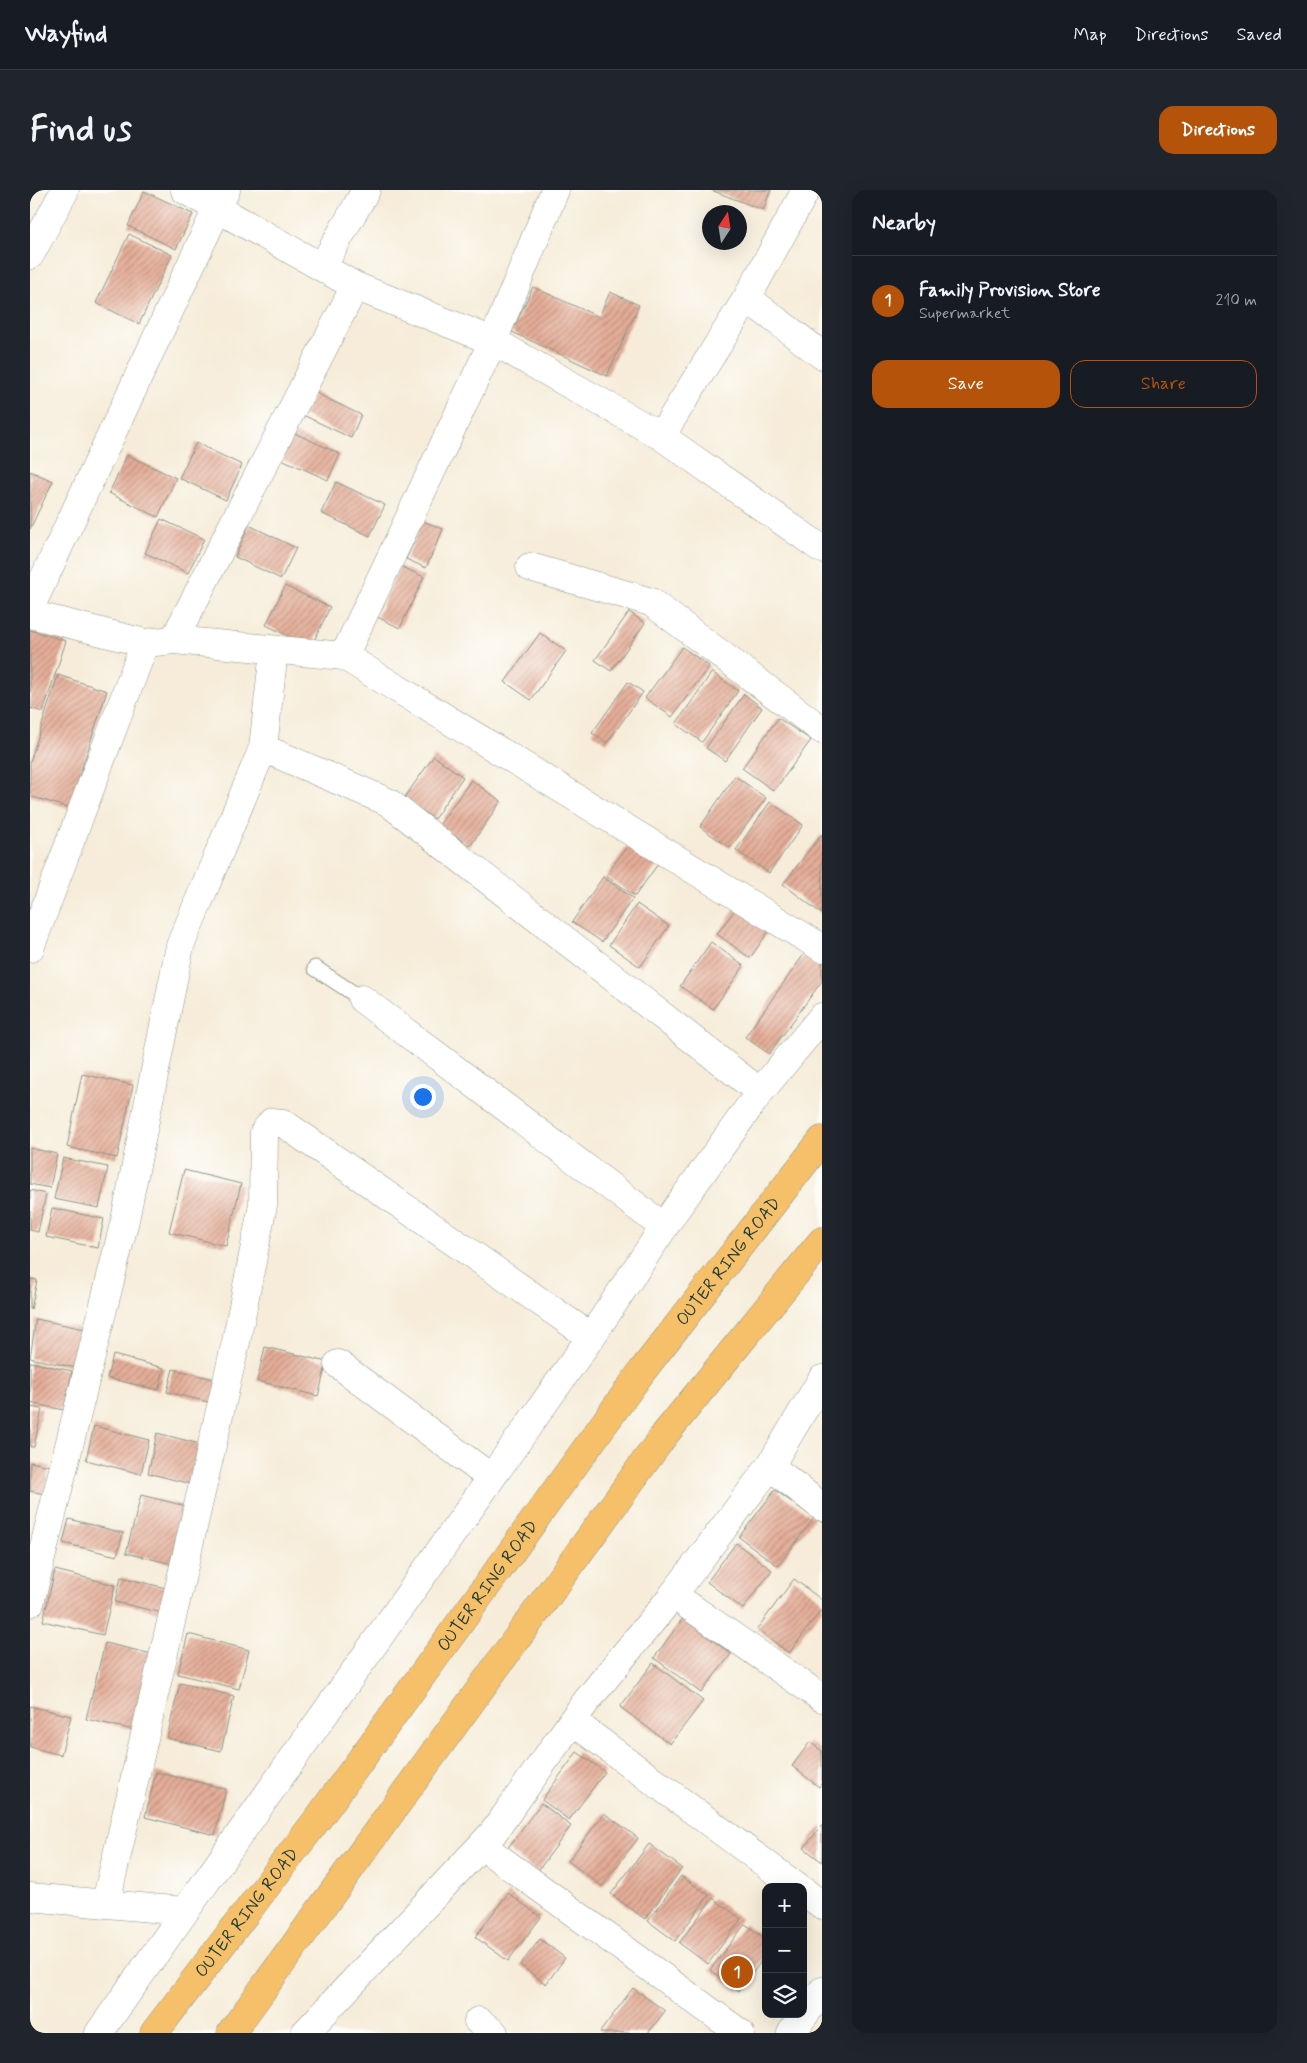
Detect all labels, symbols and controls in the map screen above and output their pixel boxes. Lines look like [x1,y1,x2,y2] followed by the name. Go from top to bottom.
[25,19,107,50] text: Wayfind
[1074,23,1107,47] text: Map
[1135,23,1209,47] text: Directions
[1237,23,1282,47] text: Saved
[1159,106,1277,154] button: Directions
[30,107,132,153] text: Find us
[702,205,747,250] north arrow
[872,209,936,237] text: Nearby
[919,278,1101,303] text: Family Provision Store
[884,290,892,311] text: 1
[1216,290,1257,311] text: 210 m
[919,303,1010,324] text: Supermarket
[872,360,1060,408] button: Save
[1070,360,1257,408] button: Share
[410,1084,436,1110] your location
[671,1192,786,1331] street label: OUTER RING ROAD
[432,1515,544,1657] street label: OUTER RING ROAD
[190,1843,304,1983] street label: OUTER RING ROAD
[762,1883,807,2018] map controls
[762,1883,807,1928] button: +
[762,1928,807,1973] button: −
[721,1953,753,1991] pin: 1
[762,1973,807,2018] button: layers

